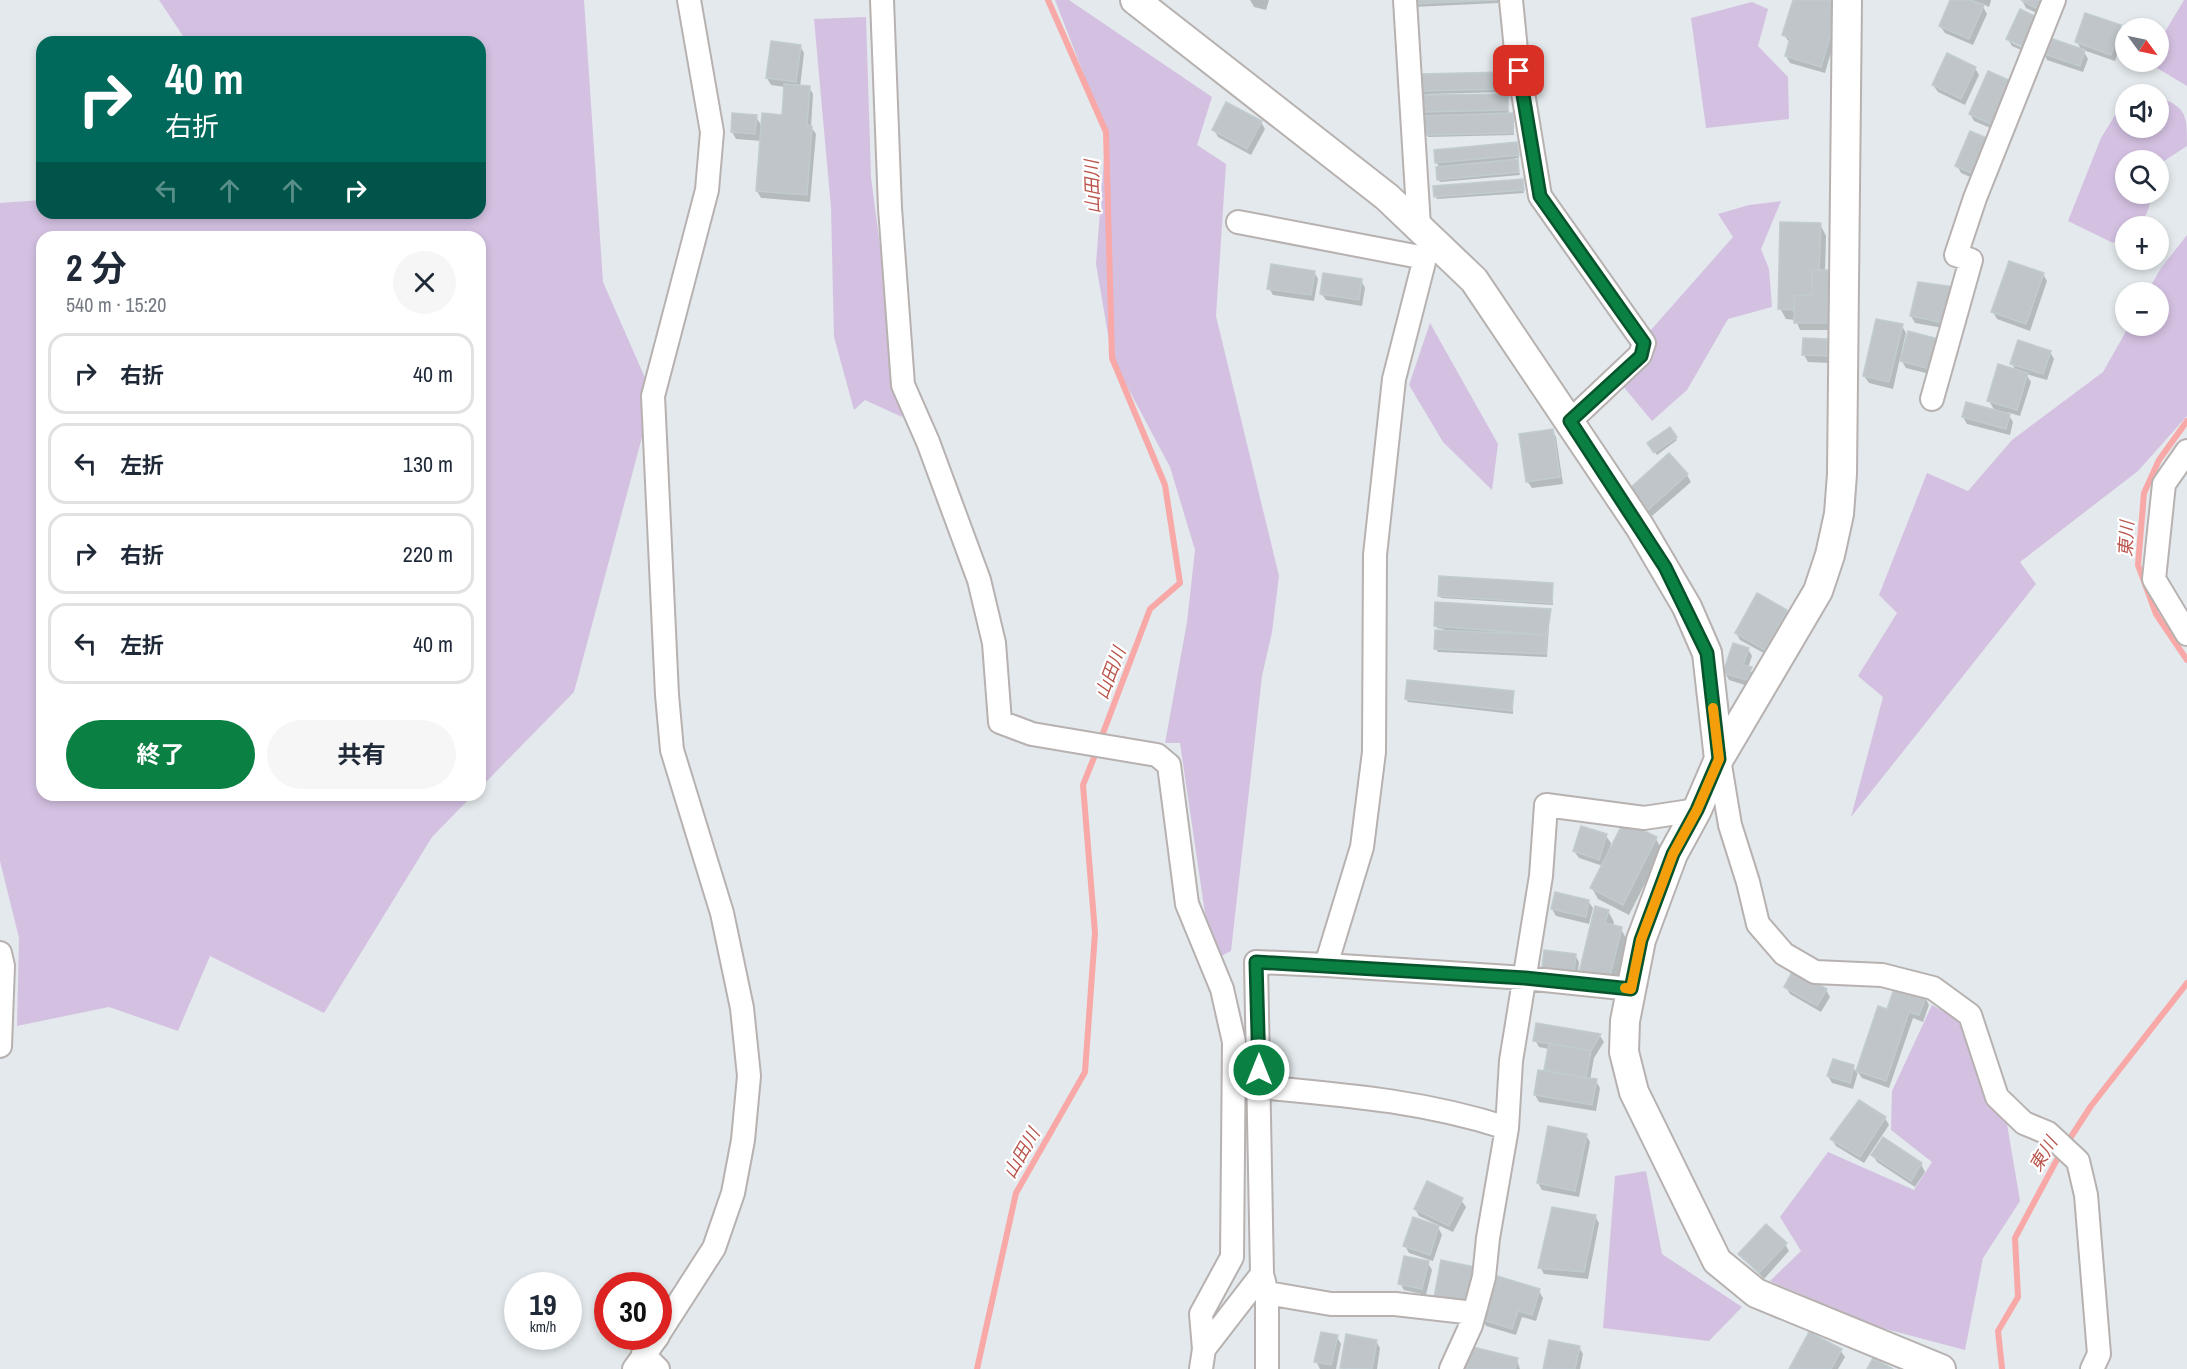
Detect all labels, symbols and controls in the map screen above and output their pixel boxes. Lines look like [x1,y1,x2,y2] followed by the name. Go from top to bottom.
[2115,18,2169,72] north arrow
[2115,18,2169,336] map controls
[1493,45,1544,96] pin
[165,51,244,107] text: 40 m
[1502,54,1535,87] icon: arrive
[66,60,144,138] icon: right
[2115,84,2169,138] button: sound
[165,108,219,144] text: 右折
[2115,150,2169,204] button: search
[1078,158,1105,214] water label: 山田川
[150,174,183,207] icon: left
[213,174,246,207] icon: ahead
[276,174,309,207] icon: ahead
[339,174,372,207] icon: right
[2115,216,2169,270] button: +
[66,244,127,292] text: 2 分
[393,251,456,314] button: close
[2115,282,2169,336] button: −
[66,291,166,318] text: 540 m · 15:20
[69,357,102,390] icon: right
[413,359,453,389] text: 40 m
[120,360,164,390] text: 右折
[69,447,102,480] icon: left
[403,449,453,479] text: 130 m
[120,450,164,480] text: 左折
[2113,518,2140,558] water label: 東川
[69,537,102,570] icon: right
[403,539,453,569] text: 220 m
[120,540,164,570] text: 右折
[69,627,102,660] icon: left
[413,629,453,659] text: 40 m
[120,630,164,660] text: 左折
[1089,641,1132,703] water label: 山田川
[66,720,255,789] button: 終了
[267,720,456,789] button: 共有
[1227,1038,1291,1102] position arrow
[997,1122,1046,1183] water label: 山田川
[2023,1130,2064,1176] water label: 東川
[594,1272,672,1350] speed limit sign: 30
[529,1284,557,1324] text: 19
[530,1316,556,1337] text: km/h

